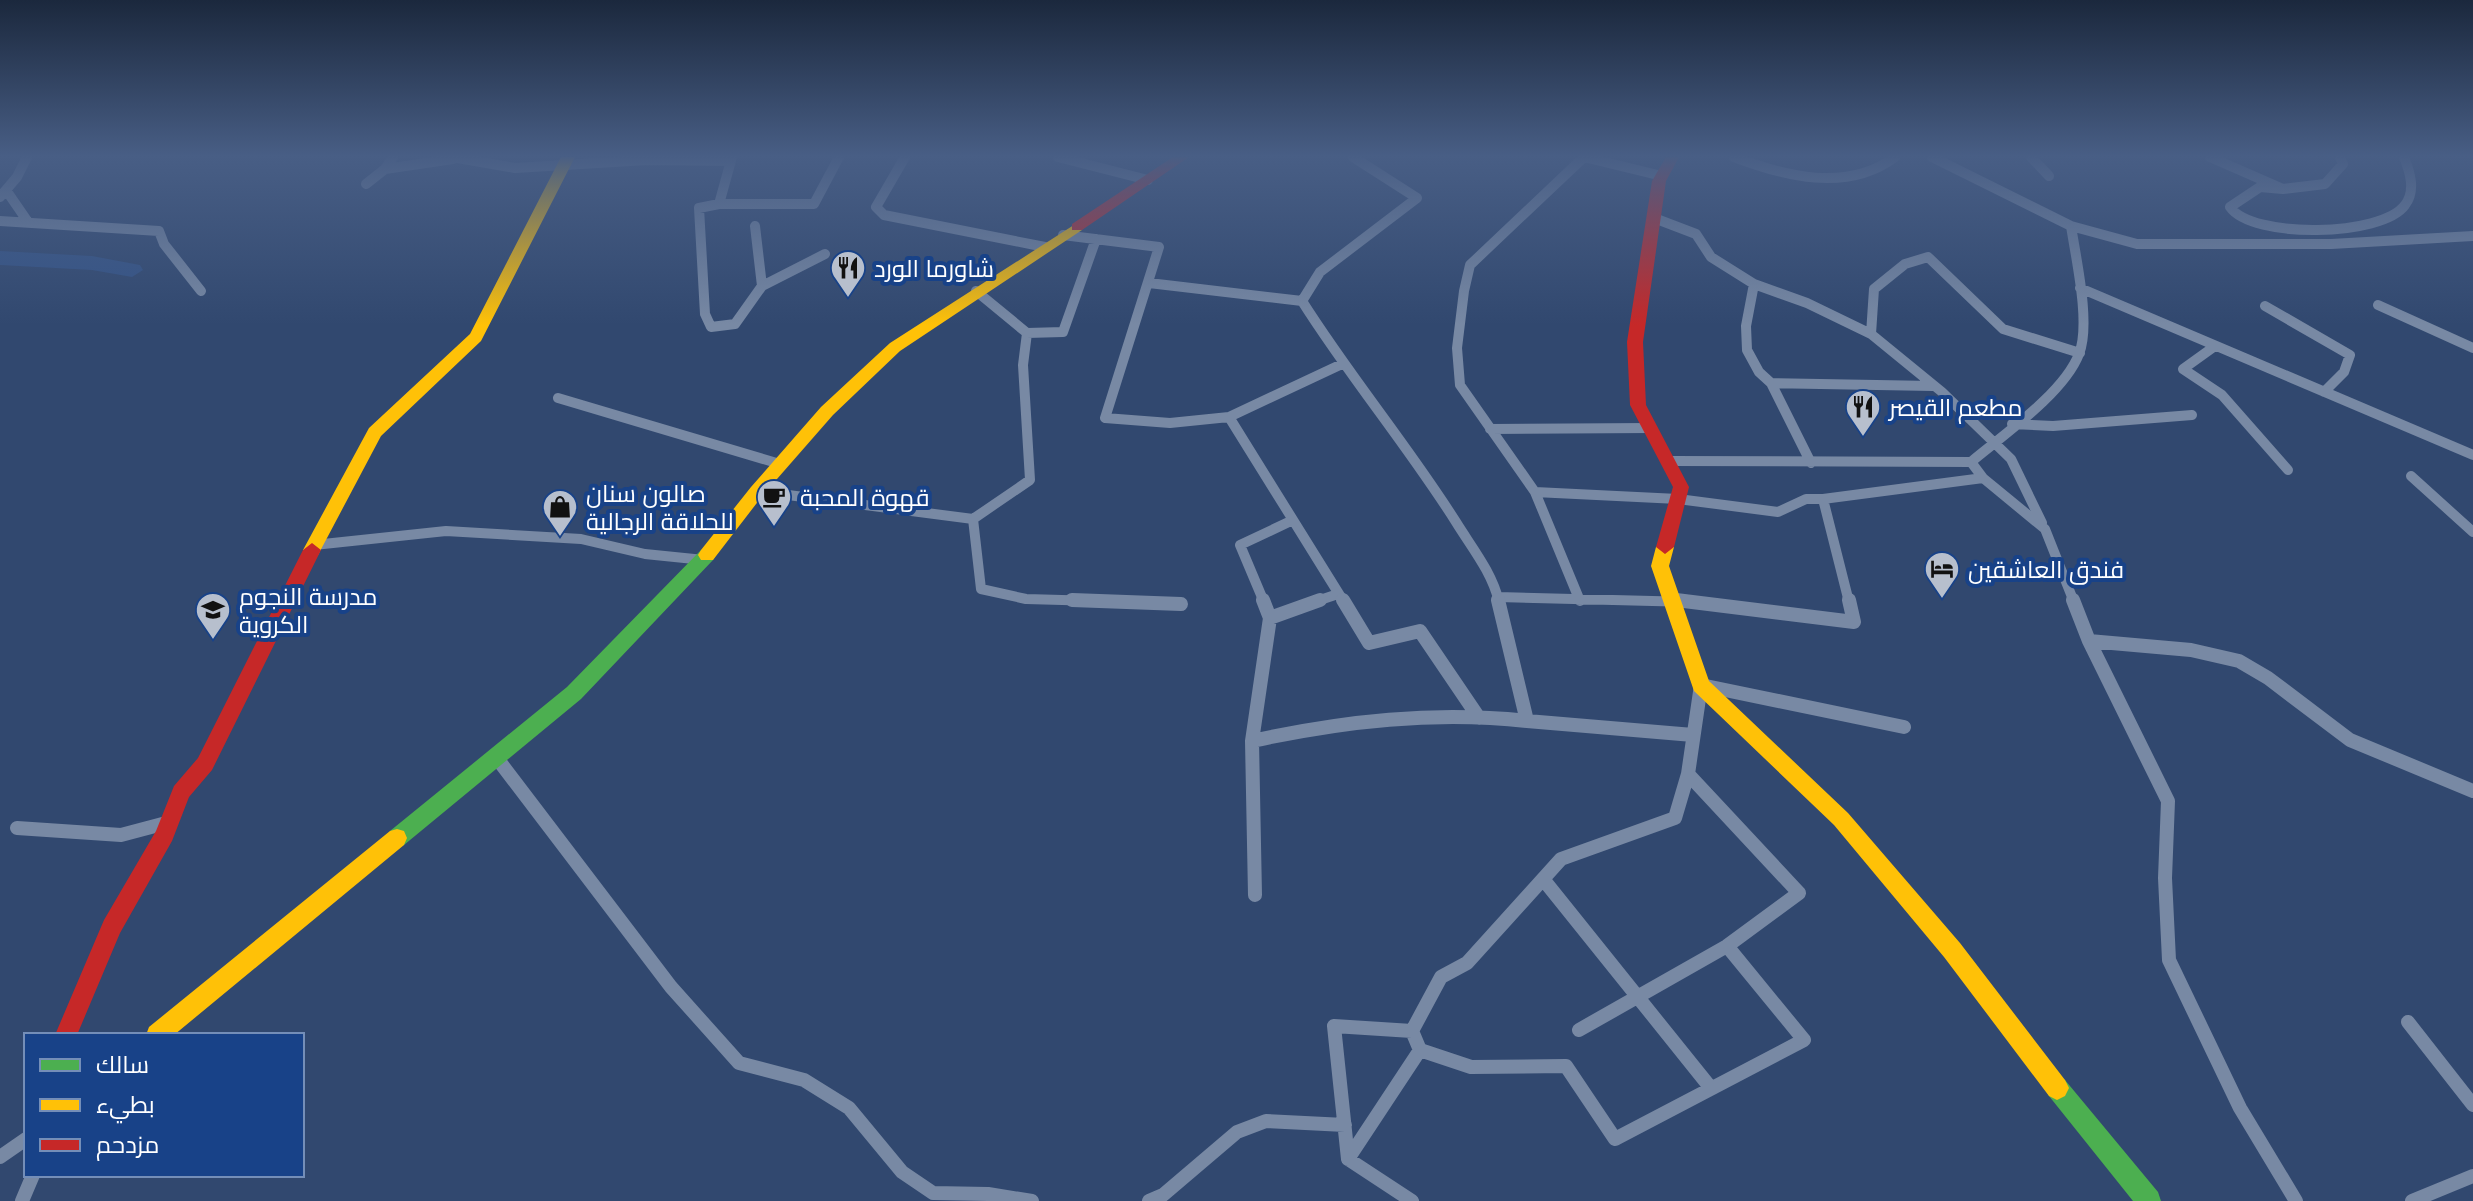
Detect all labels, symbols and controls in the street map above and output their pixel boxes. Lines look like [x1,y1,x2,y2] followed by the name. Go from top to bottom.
[829,249,867,299] restaurant icon: شاورما الورد
[874,253,994,283] place label: شاورما الورد
[1844,388,1882,438] restaurant icon: مطعم القيصر
[1887,392,2022,424] place label: مطعم القيصر
[586,478,734,536] place label: صالون سنان للحلاقة الرجالية
[755,478,793,528] cafe icon: قهوة المحبة
[800,482,930,512] place label: قهوة المحبة
[541,488,579,538] shop icon: صالون سنان للحلاقة الرجالية
[1923,550,1961,600] hotel icon: فندق العاشقين
[1968,554,2124,585] place label: فندق العاشقين
[239,581,377,639] place label: مدرسة النجوم الكروية
[194,591,232,641] school or university icon: مدرسة النجوم الكروية
[24,1033,304,1177] legend
[96,1049,149,1079] text: سالك
[96,1089,155,1124] text: بطيء
[96,1129,159,1161] text: مزدحم

